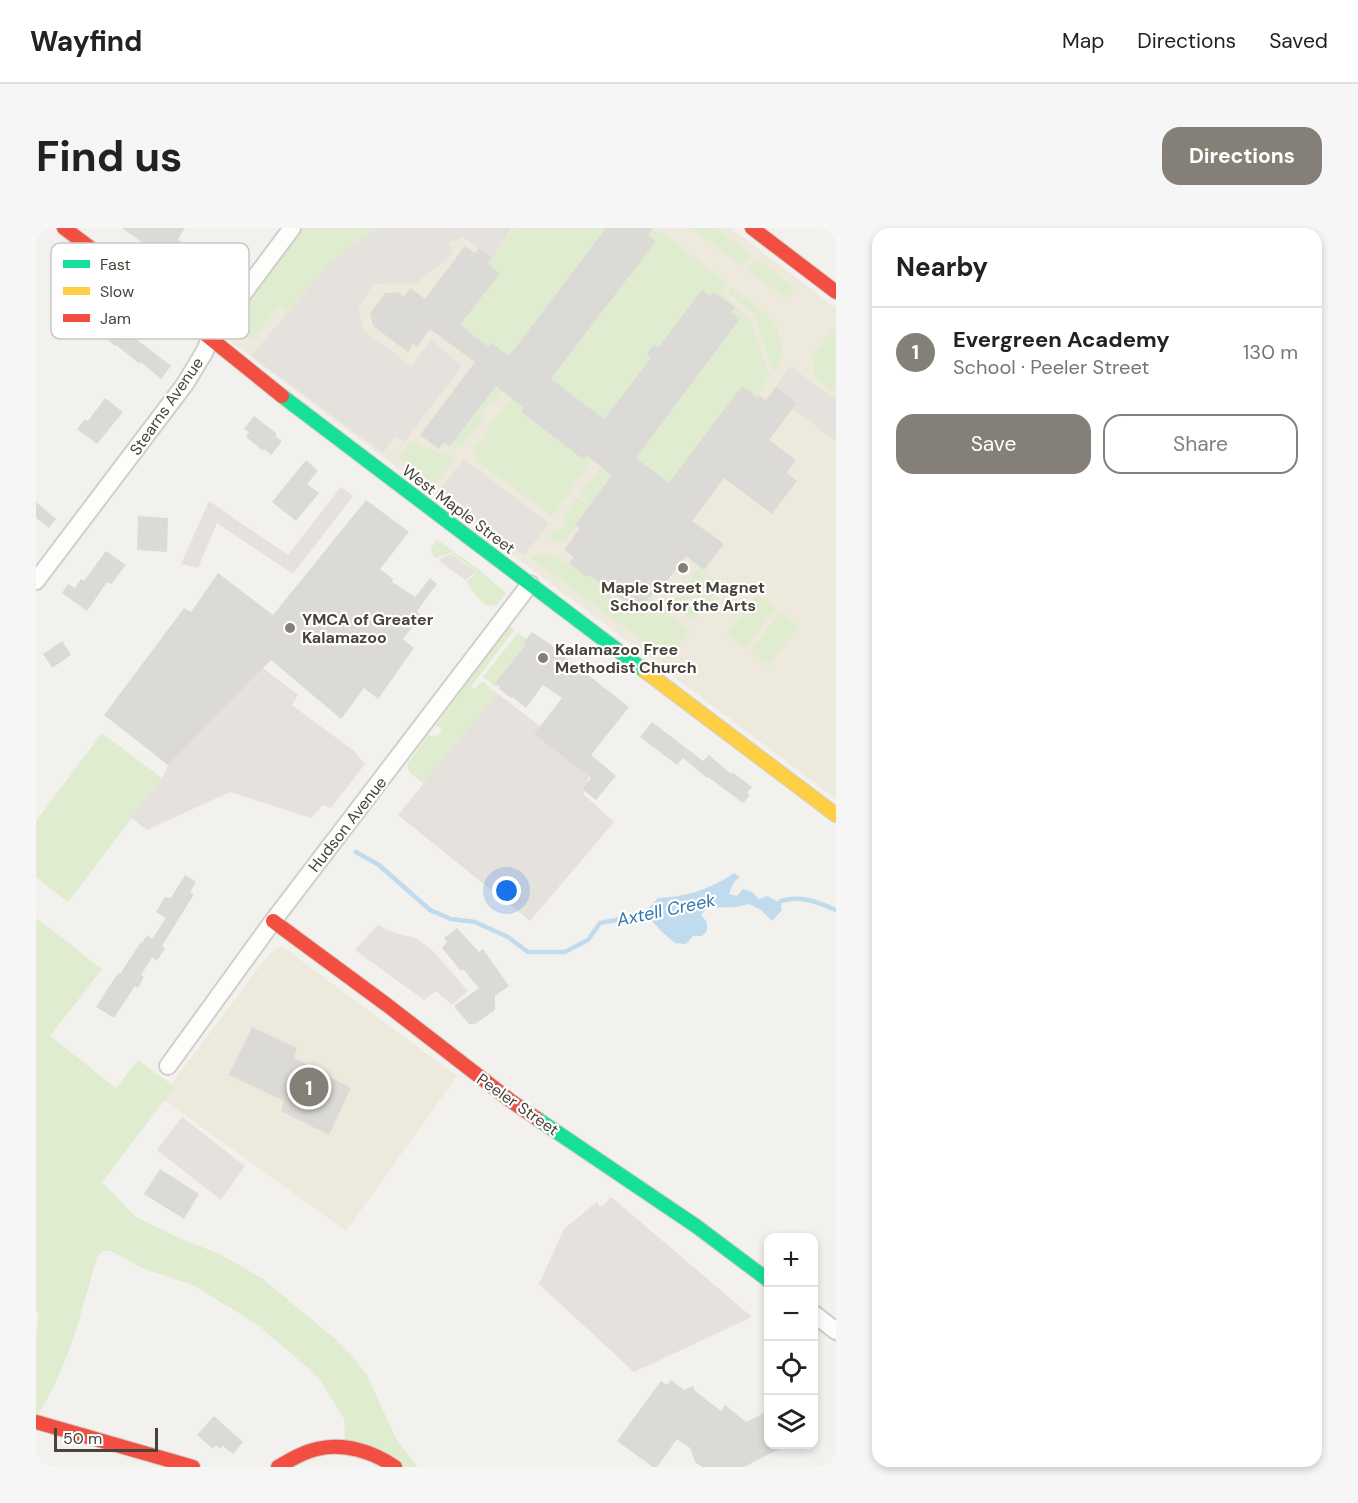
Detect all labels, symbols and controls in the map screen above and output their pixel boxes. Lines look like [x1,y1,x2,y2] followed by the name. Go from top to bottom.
[30,23,142,60] text: Wayfind
[1062,27,1104,55] text: Map
[1137,27,1236,55] text: Directions
[1269,27,1328,55] text: Saved
[1162,127,1322,185] button: Directions
[36,129,182,184] text: Find us
[51,243,249,339] legend
[896,250,988,284] text: Nearby
[100,254,131,275] text: Fast
[100,281,134,302] text: Slow
[100,308,131,329] text: Jam
[953,325,1169,354] text: Evergreen Academy
[912,339,919,365] text: 1
[1243,339,1298,365] text: 130 m
[125,353,208,459] street label: Stearns Avenue
[953,354,1149,380] text: School · Peeler Street
[896,414,1091,474] button: Save
[1103,414,1298,474] button: Share
[398,460,519,559] street label: West Maple Street
[676,561,690,575] marker: Maple Street Magnet School for the Arts
[601,577,765,616] place label: Maple Street Magnet School for the Arts
[302,609,434,648] place label: YMCA of Greater Kalamazoo
[283,621,297,635] marker: YMCA of Greater Kalamazoo
[555,639,697,678] place label: Kalamazoo Free Methodist Church
[536,651,550,665] marker: Kalamazoo Free Methodist Church
[304,772,391,876] street label: Hudson Avenue
[492,876,521,905] your location
[614,888,718,932] water label: Axtell Creek
[290,1064,328,1110] pin: 1
[473,1069,563,1140] street label: Peeler Street
[764,1233,818,1449] map controls
[764,1233,818,1287] button: +
[764,1287,818,1341] button: −
[764,1341,818,1395] button: locate
[764,1395,818,1449] button: layers
[54,1425,158,1452] scale bar
[63,1428,102,1449] text: 50 m

